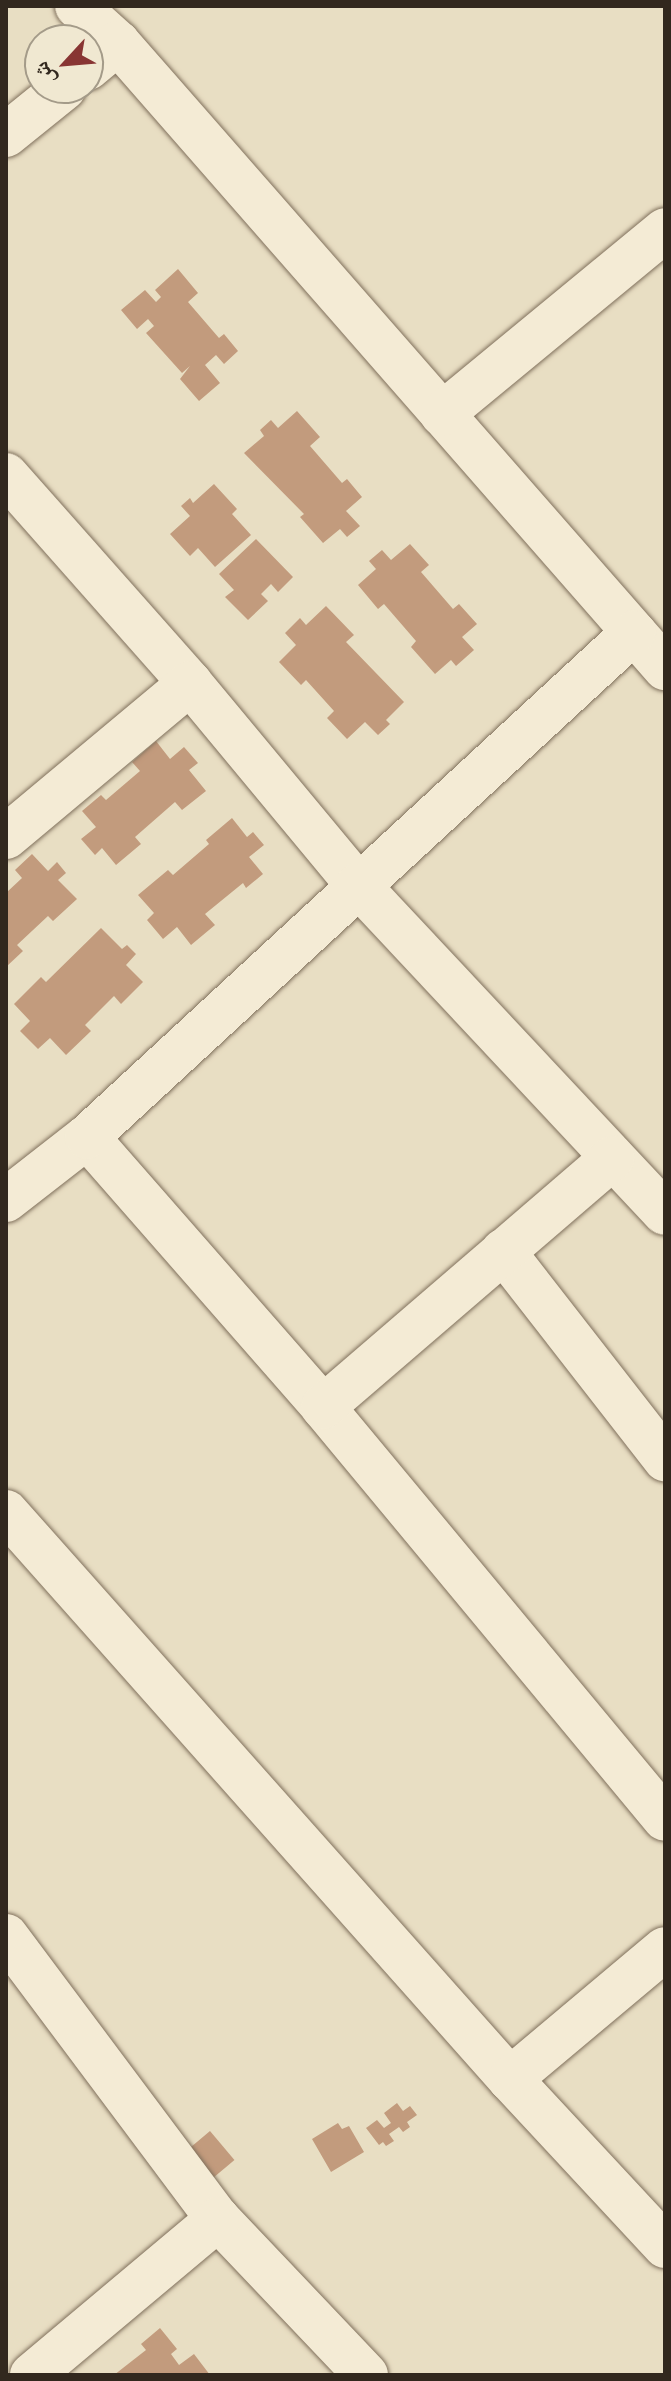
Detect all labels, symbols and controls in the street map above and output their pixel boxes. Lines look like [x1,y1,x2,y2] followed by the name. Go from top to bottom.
[24,24,104,104] north arrow
[27,58,60,90] text: ش

